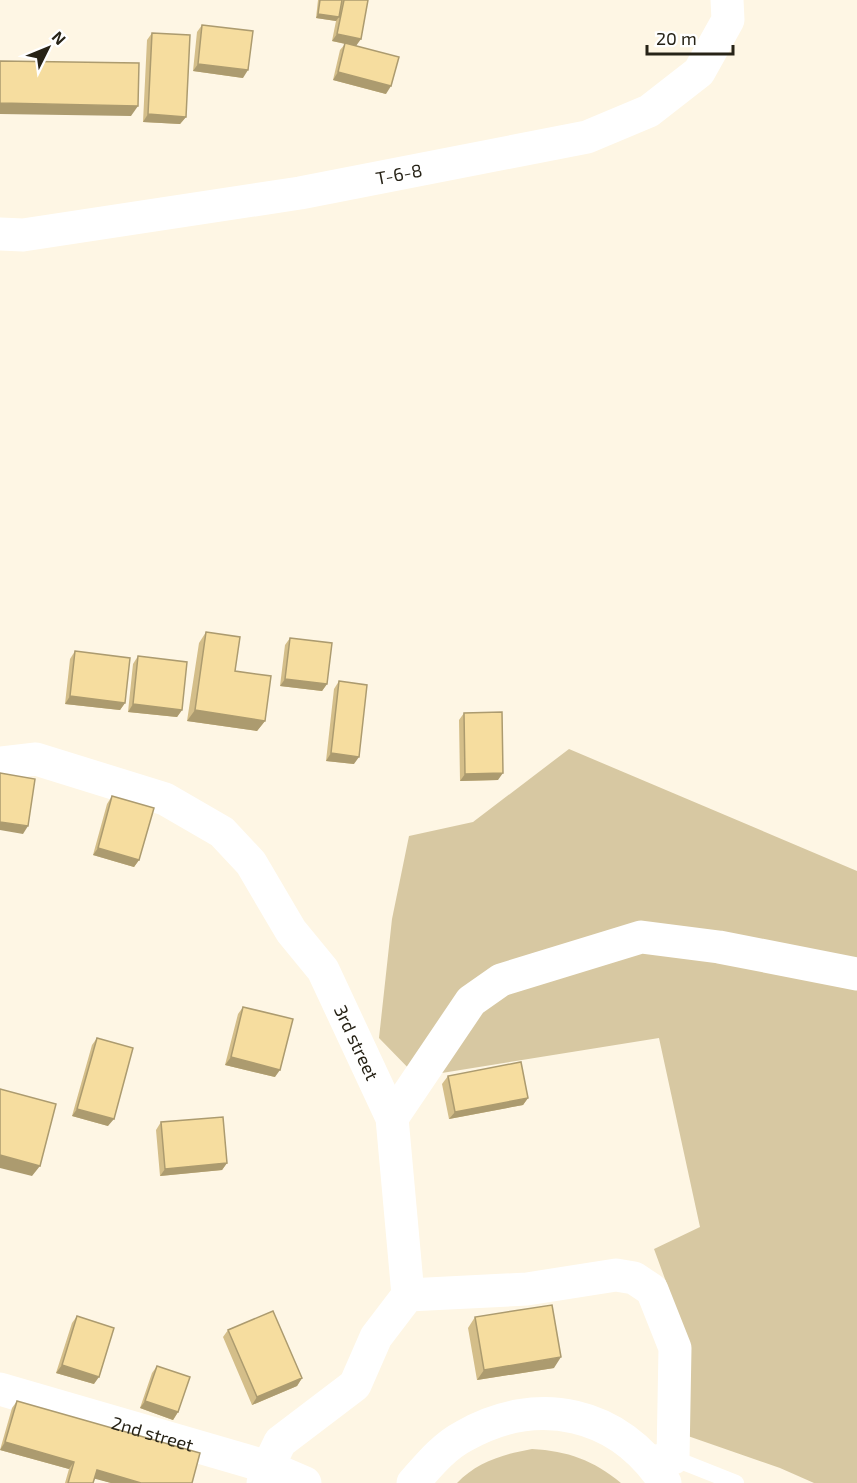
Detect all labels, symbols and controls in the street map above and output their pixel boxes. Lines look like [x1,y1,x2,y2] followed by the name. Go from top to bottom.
[18,18,78,78] north arrow
[647,18,732,56] scale bar
[48,27,70,48] text: N
[656,27,697,49] text: 20 m
[374,158,424,189] street label: T-6-8
[330,1001,384,1084] street label: 3rd street
[109,1411,196,1456] street label: 2nd street

